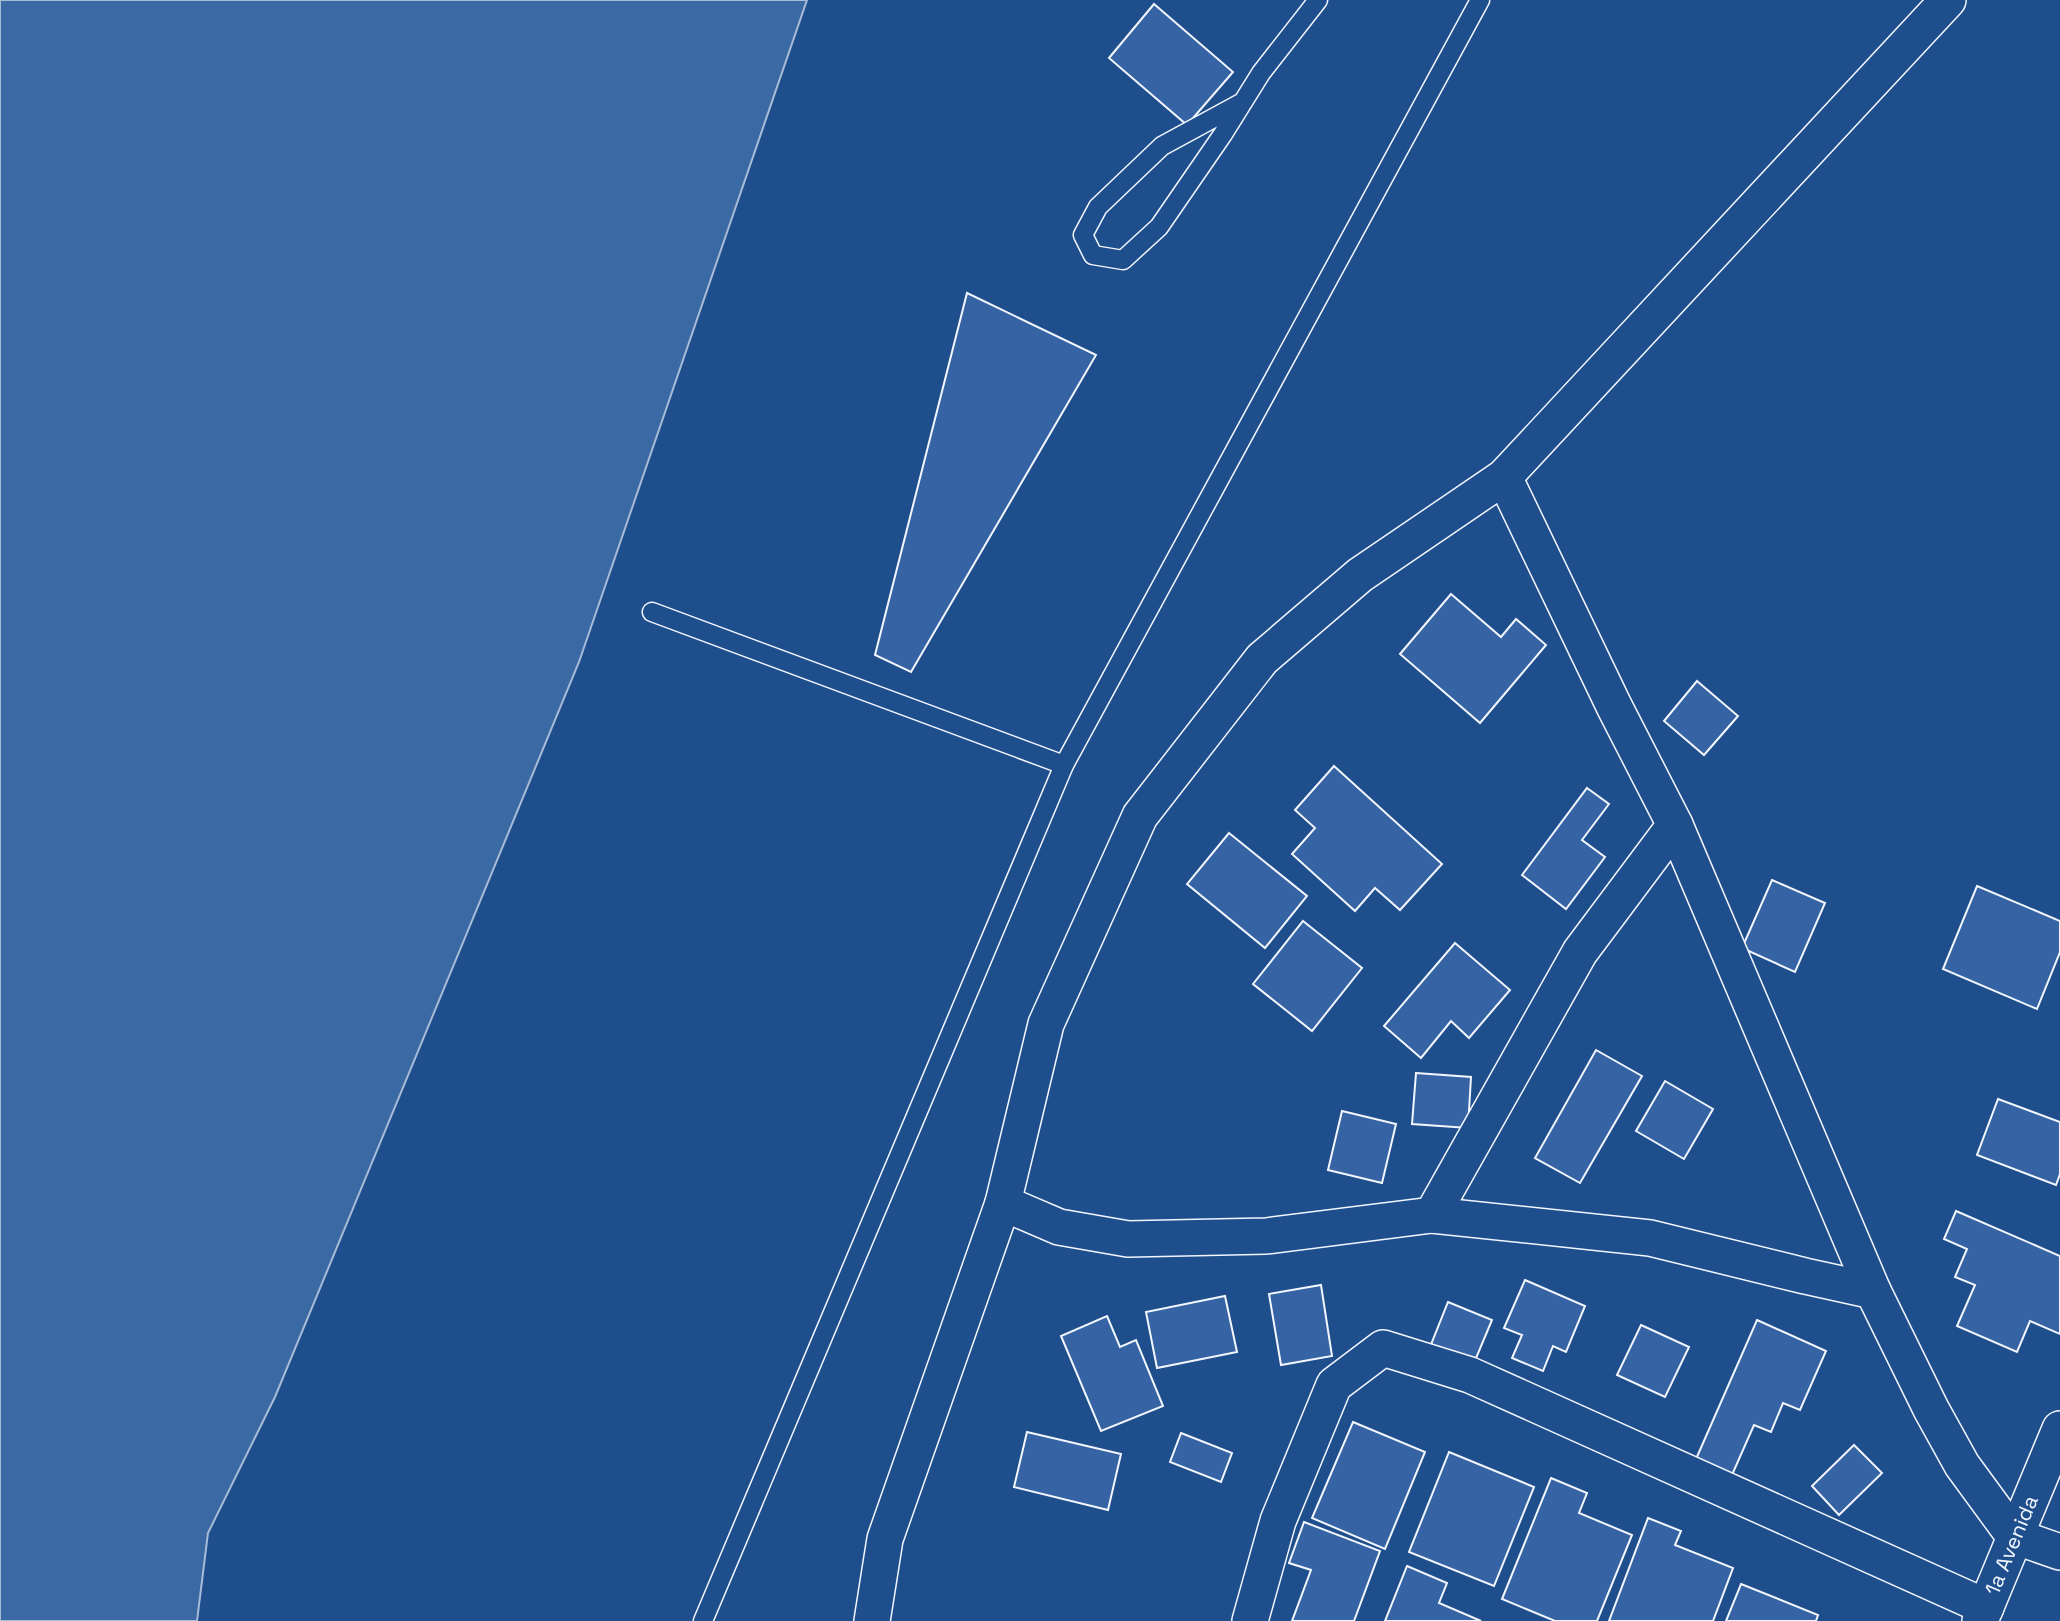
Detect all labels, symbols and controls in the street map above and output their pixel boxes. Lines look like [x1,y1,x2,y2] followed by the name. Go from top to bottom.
[1978,1491,2044,1599] street label: 1a Avenida

